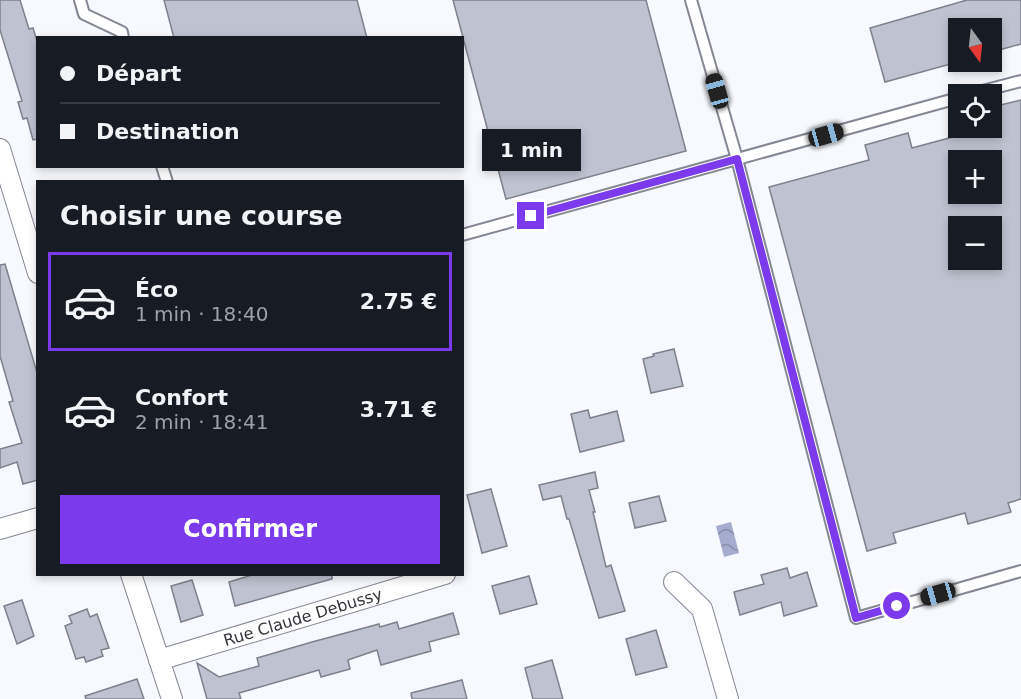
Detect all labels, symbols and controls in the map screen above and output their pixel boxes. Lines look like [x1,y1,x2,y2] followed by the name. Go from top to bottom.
[948,18,1002,72] north arrow
[948,18,1002,270] map controls
[96,61,181,86] text: Départ
[703,71,731,111] car
[948,84,1002,138] button: locate
[96,119,240,144] text: Destination
[806,121,846,149] car
[482,129,580,171] callout: 1 min
[500,138,563,162] text: 1 min
[948,150,1002,204] button: +
[60,200,343,231] text: Choisir une course
[517,202,544,229] route end
[948,216,1002,270] button: −
[63,275,117,329] icon: car
[135,277,178,302] text: Éco
[360,289,437,314] text: 2.75 €
[135,302,269,326] text: 1 min · 18:40
[63,383,117,437] icon: car
[135,385,228,410] text: Confort
[360,397,437,422] text: 3.71 €
[135,410,269,434] text: 2 min · 18:41
[60,495,440,564] button: Confirmer
[918,580,958,608] car
[221,584,384,650] street label: Rue Claude Debussy
[883,592,910,619] route start

